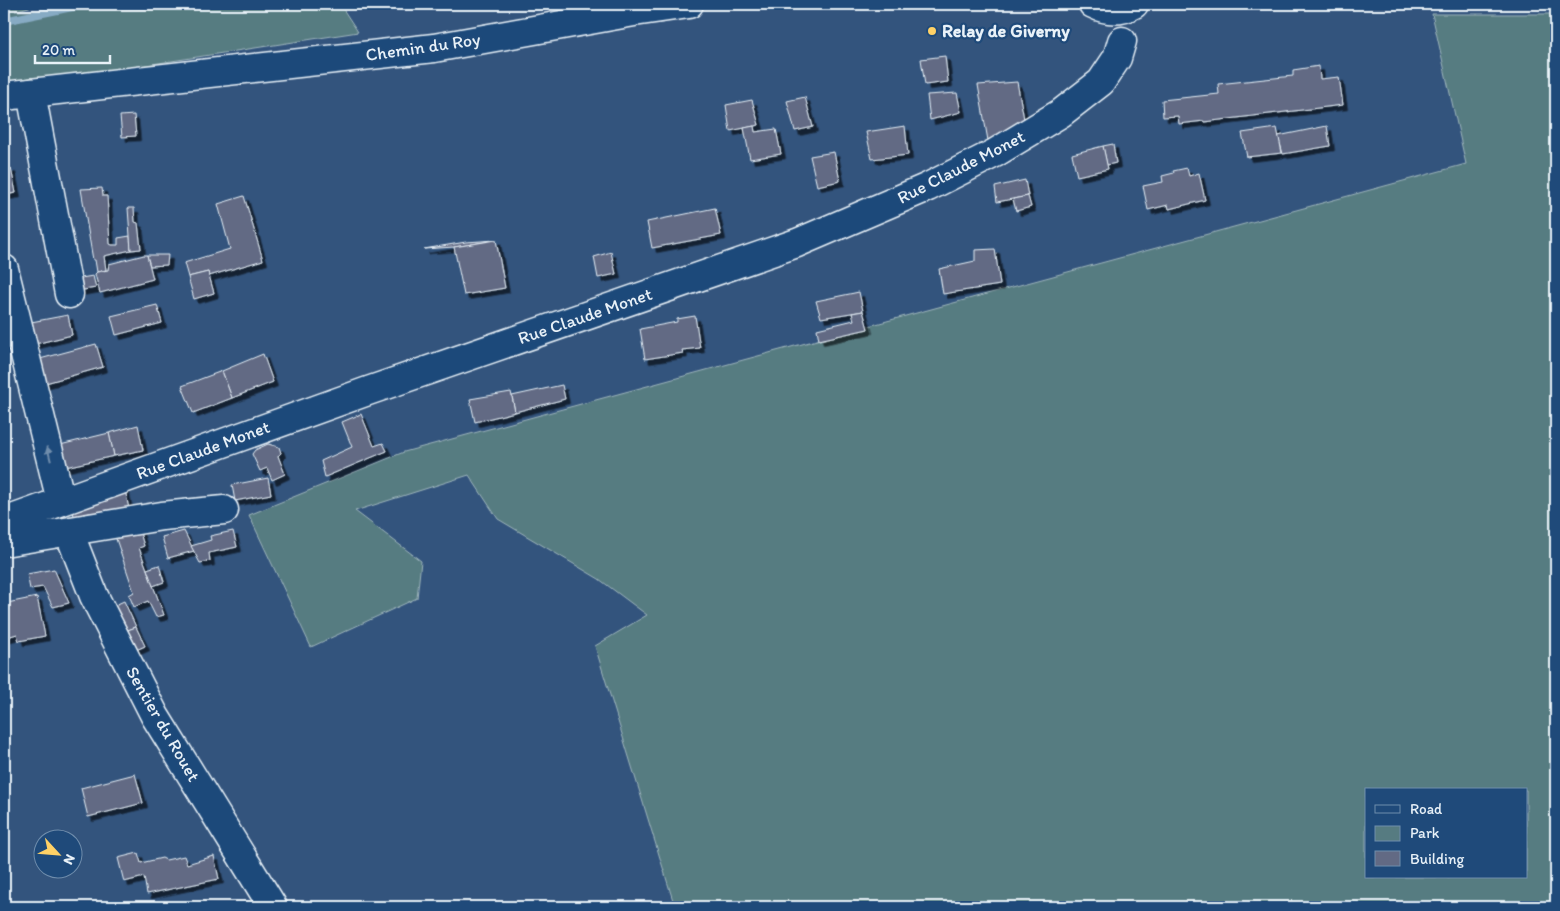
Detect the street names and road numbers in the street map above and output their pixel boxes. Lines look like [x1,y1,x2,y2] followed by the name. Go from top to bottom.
[364,28,482,66] street label: Chemin du Roy
[893,125,1029,209] street label: Rue Claude Monet
[515,283,655,349] street label: Rue Claude Monet
[133,416,273,484] street label: Rue Claude Monet
[121,662,205,786] street label: Sentier du Rouet

